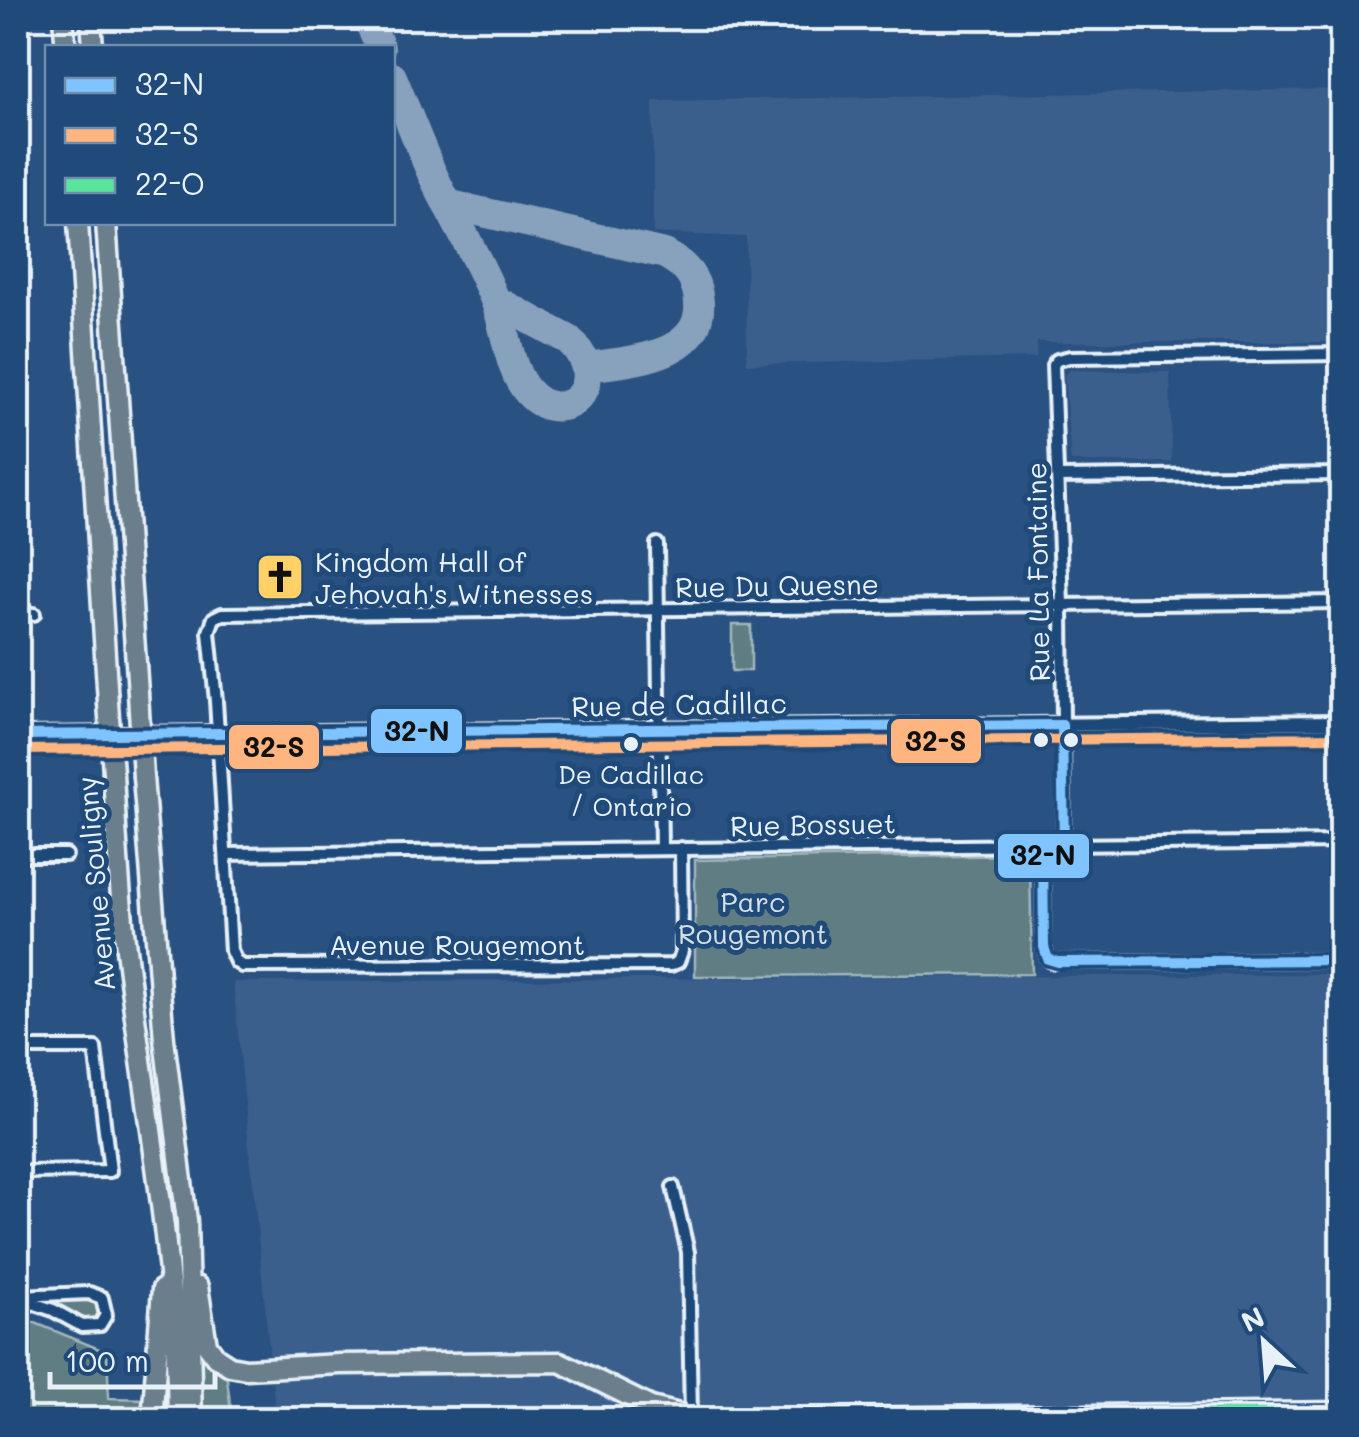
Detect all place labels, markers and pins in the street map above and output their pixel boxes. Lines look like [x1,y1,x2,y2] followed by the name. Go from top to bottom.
[315,543,593,611] place label: Kingdom Hall of Jehovah's Witnesses
[254,551,306,603] church icon: Kingdom Hall of Jehovah's Witnesses
[1031,730,1051,750] unlabelled marker
[1061,730,1081,750] unlabelled marker
[621,734,641,754] marker: De Cadillac / Ontario
[558,757,704,823] place label: De Cadillac / Ontario

